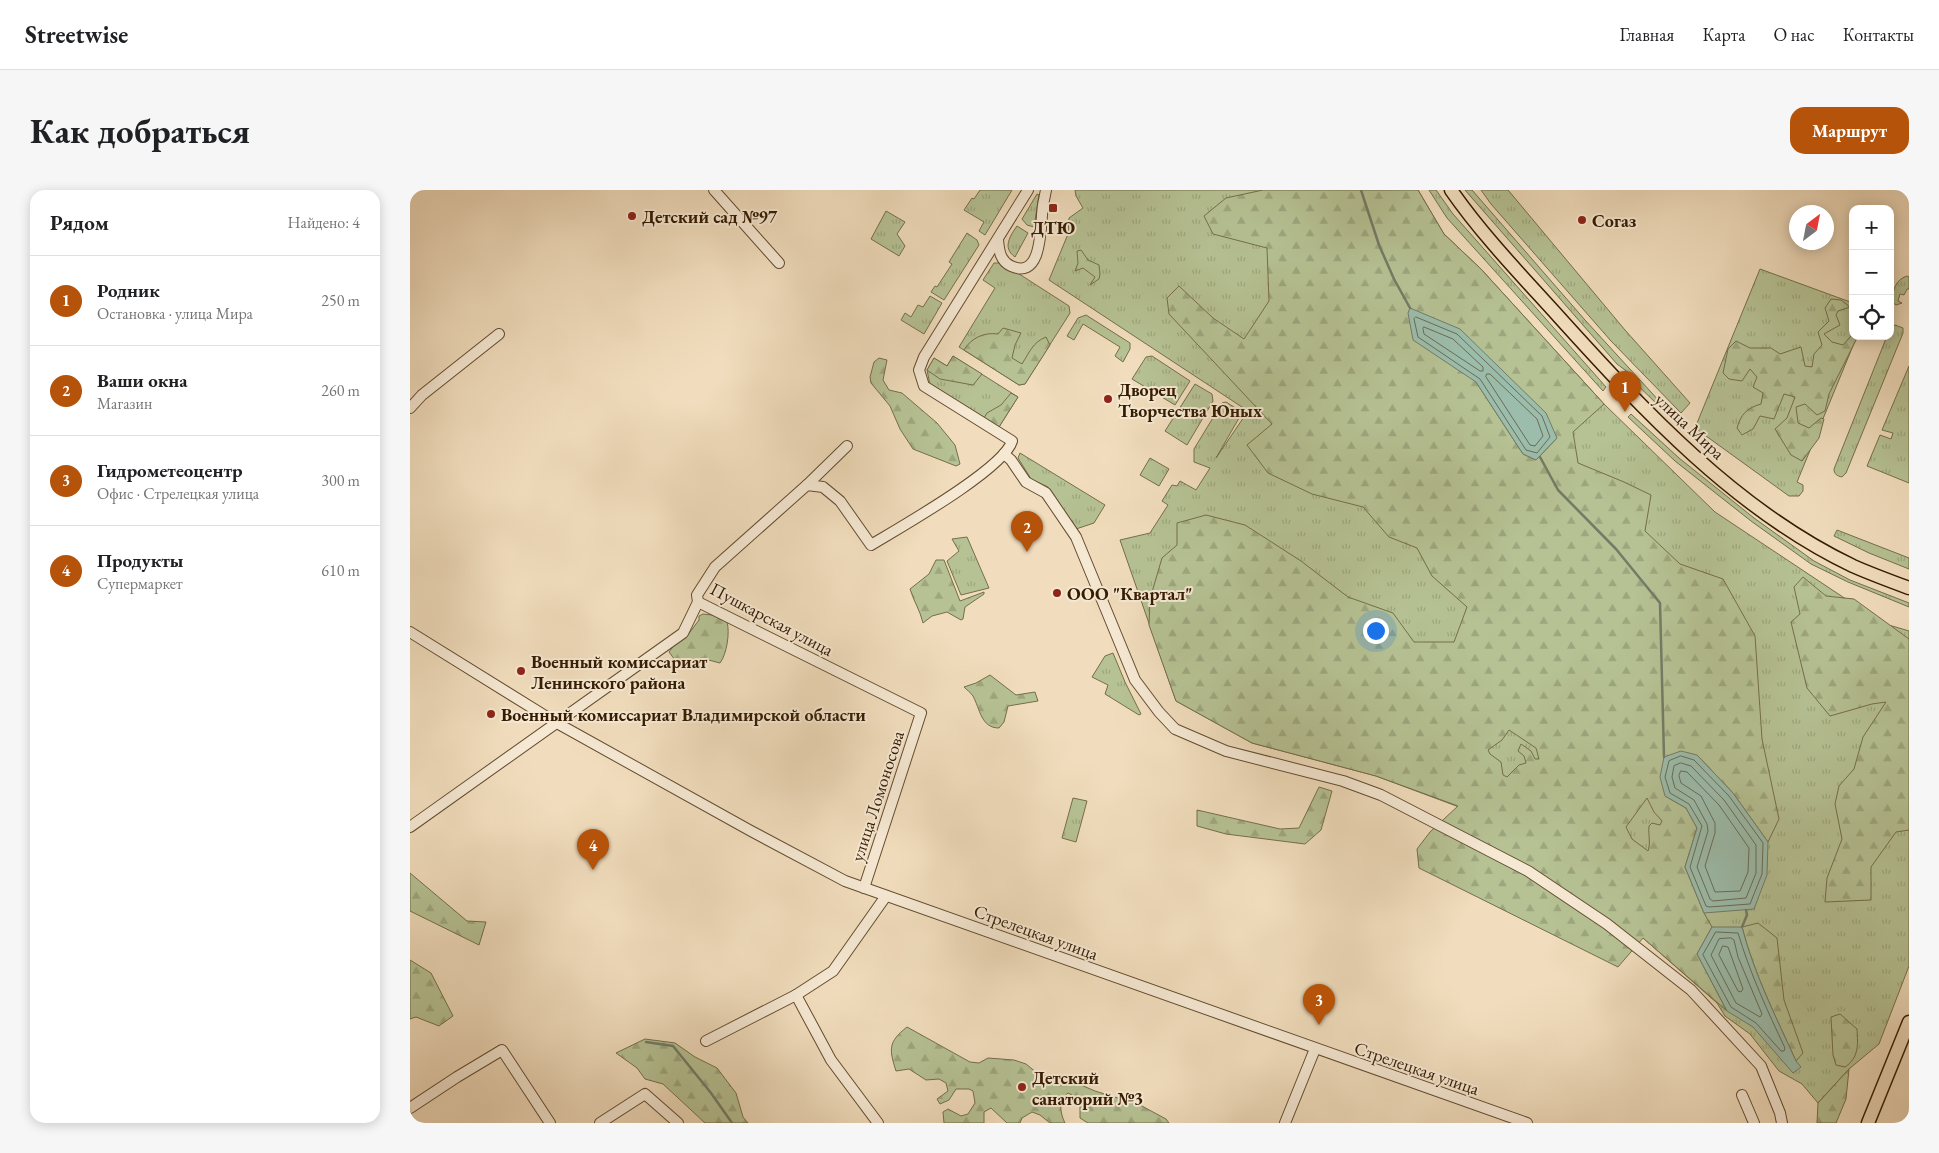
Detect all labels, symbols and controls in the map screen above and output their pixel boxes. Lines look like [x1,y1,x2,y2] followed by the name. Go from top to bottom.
[25,19,128,50] text: Streetwise
[1620,23,1674,46] text: Главная
[1702,23,1745,46] text: Карта
[1773,23,1815,46] text: О нас
[1843,23,1914,46] text: Контакты
[1790,107,1909,154] button: Маршрут
[30,108,250,153] text: Как добраться
[1047,202,1059,214] marker: ДТЮ
[642,205,778,228] place label: Детский сад №97
[1789,205,1834,250] north arrow
[1849,205,1894,340] map controls
[1849,205,1894,250] button: +
[50,209,109,236] text: Рядом
[1592,209,1637,232] place label: Согаз
[626,210,638,222] marker: Детский сад №97
[288,212,360,233] text: Найдено: 4
[1576,214,1588,226] marker: Согаз
[1031,216,1075,239] place label: ДТЮ
[1849,250,1894,295] button: −
[97,278,160,303] text: Родник
[62,290,70,311] text: 1
[321,290,360,311] text: 250 m
[1849,295,1894,340] button: locate
[97,303,253,324] text: Остановка · улица Мира
[97,368,188,393] text: Ваши окна
[1609,371,1641,412] pin: 1
[1118,378,1262,422] place label: Дворец Творчества Юных
[62,380,70,401] text: 2
[321,380,360,401] text: 260 m
[1650,388,1730,465] street label: улица Мира
[97,393,152,414] text: Магазин
[1102,393,1114,405] marker: Дворец Творчества Юных
[97,458,242,483] text: Гидрометеоцентр
[62,470,70,491] text: 3
[321,470,360,491] text: 300 m
[97,483,259,504] text: Офис · Стрелецкая улица
[1011,511,1043,552] pin: 2
[97,548,183,573] text: Продукты
[62,560,70,581] text: 4
[321,560,360,581] text: 610 m
[97,573,183,594] text: Супермаркет
[706,577,838,662] street label: Пушкарская улица
[1067,582,1192,605] place label: ООО "Квартал"
[1051,587,1063,599] marker: ООО "Квартал"
[1363,618,1389,644] your location
[531,650,707,694] place label: Военный комиссариат Ленинского района
[515,665,527,677] marker: Военный комиссариат Ленинского района
[501,703,866,726] place label: Военный комиссариат Владимирской области
[485,708,497,720] marker: Военный комиссариат Владимирской области
[845,727,909,864] street label: улица Ломоносова
[577,829,609,870] pin: 4
[971,899,1102,965] street label: Стрелецкая улица
[1303,984,1335,1025] pin: 3
[1351,1036,1483,1100] street label: Стрелецкая улица
[1032,1066,1143,1110] place label: Детский санаторий №3
[1016,1081,1028,1093] marker: Детский санаторий №3

